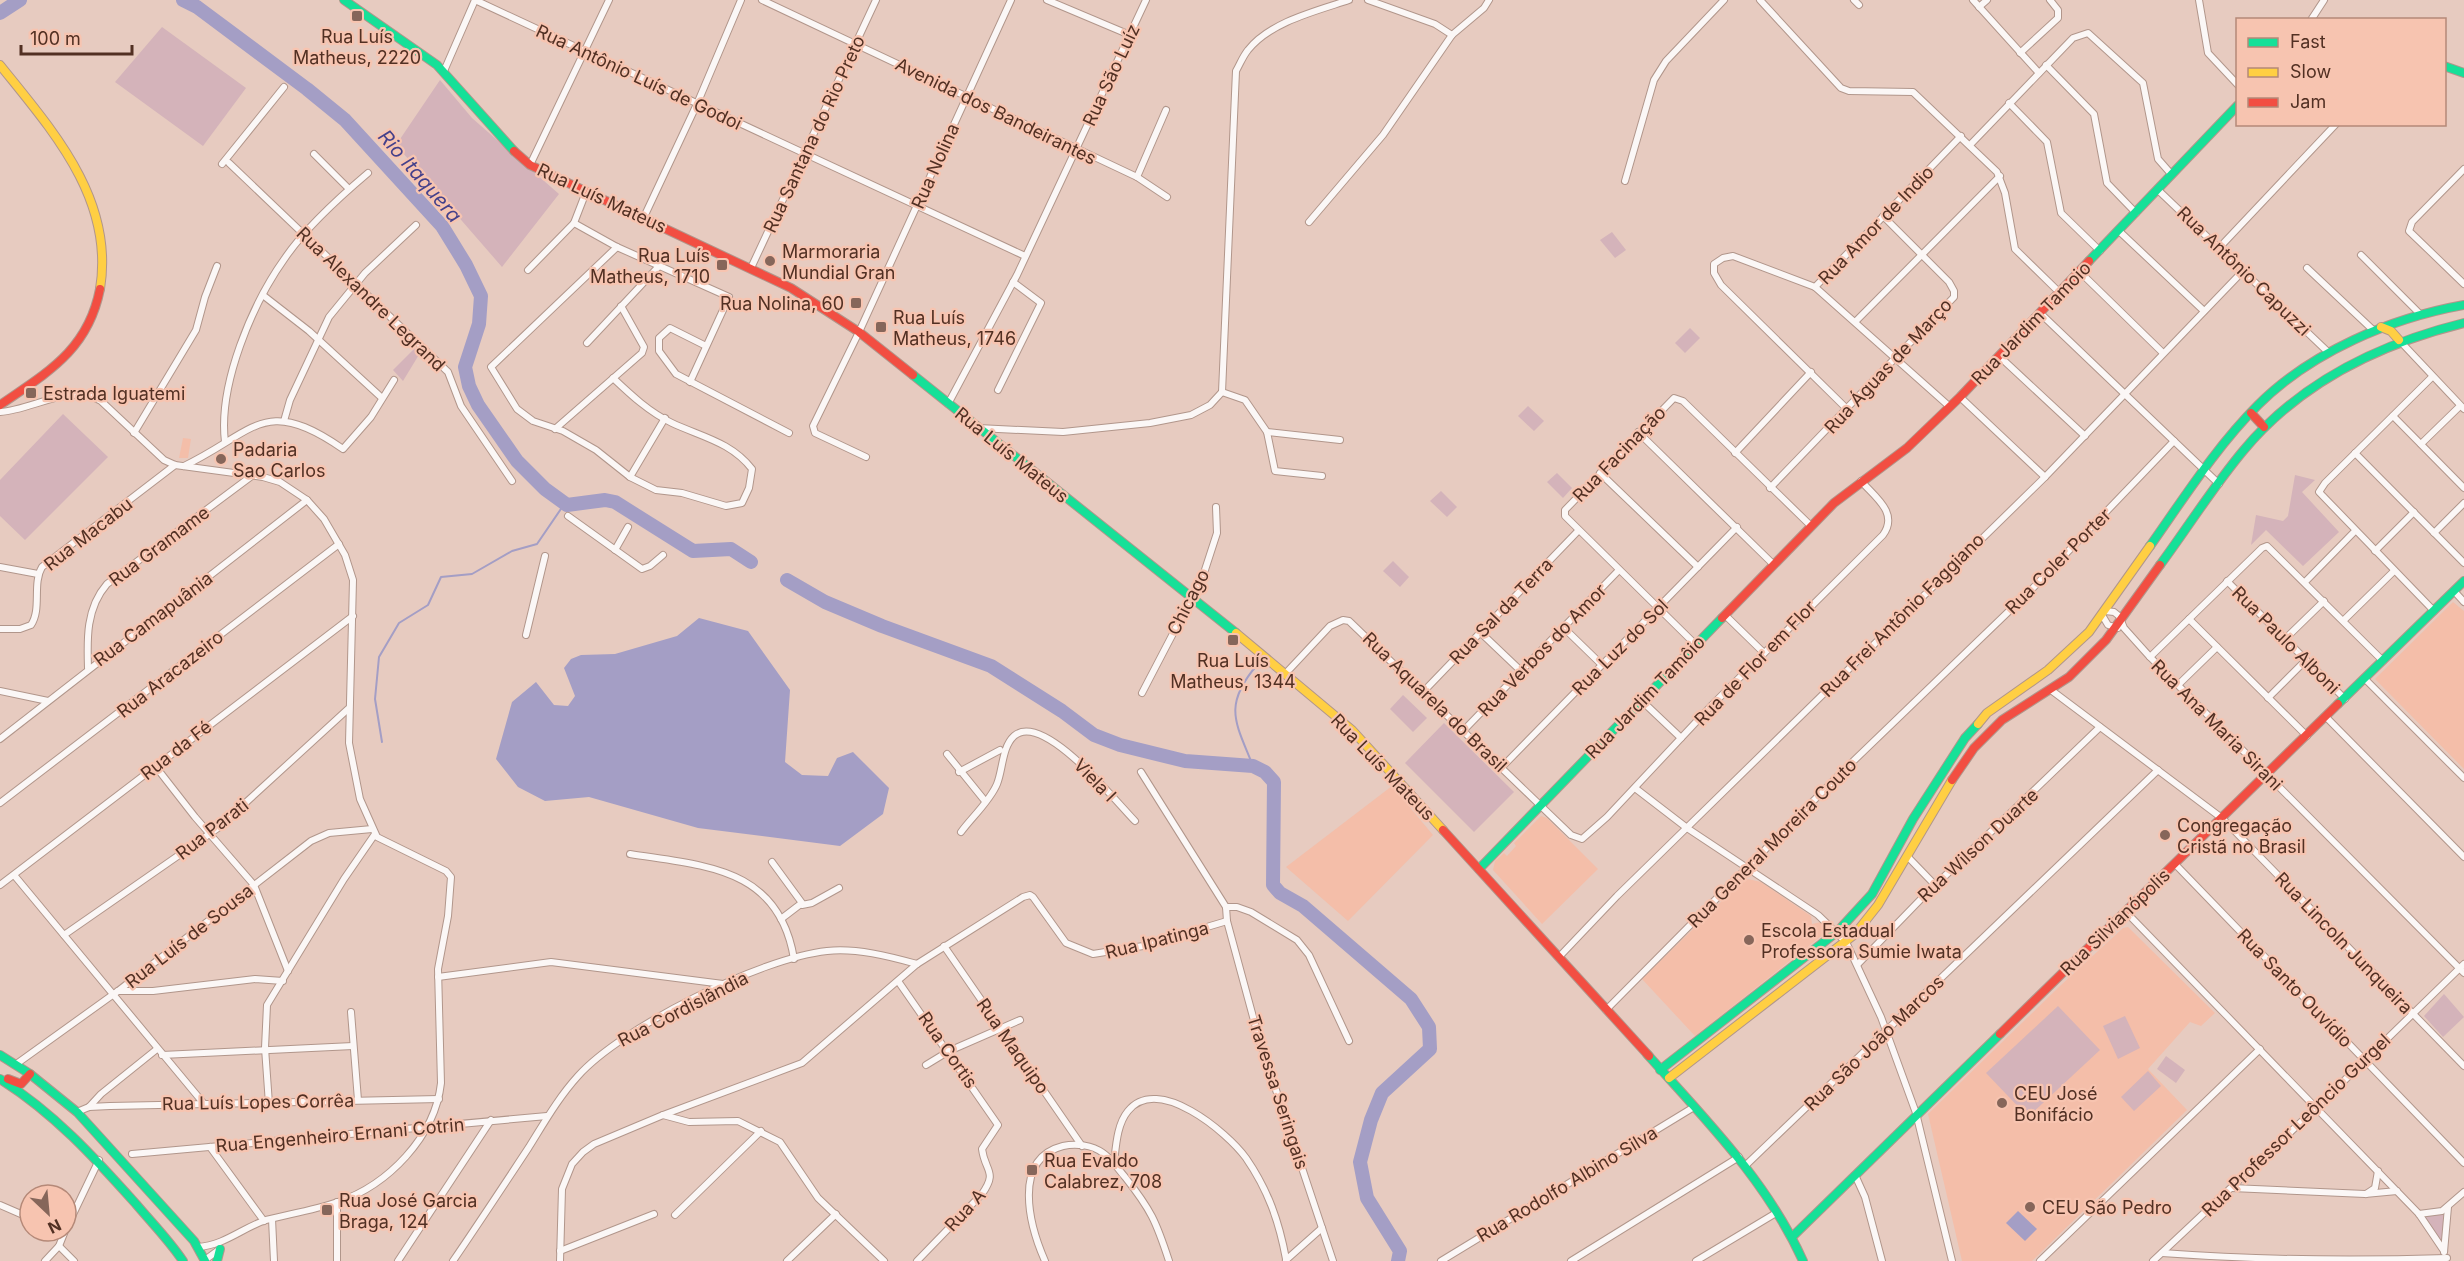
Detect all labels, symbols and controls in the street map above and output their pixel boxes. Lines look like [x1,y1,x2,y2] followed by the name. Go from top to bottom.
[350,9,364,23] marker: Rua Luís Matheus, 2220
[21,18,132,56] scale bar
[2236,18,2446,126] legend
[533,20,745,134] street label: Rua Antônio Luís de Godoi
[1078,21,1144,129] street label: Rua São Luíz
[293,26,421,68] place label: Rua Luís Matheus, 2220
[30,28,81,49] text: 100 m
[2290,31,2326,52] text: Fast
[759,32,869,236] street label: Rua Santana do Rio Preto
[892,53,1100,169] street label: Avenida dos Bandeirantes
[2290,61,2331,82] text: Slow
[2290,91,2326,112] text: Jam
[907,120,963,212] street label: Rua Nolina
[373,125,467,227] water label: Rio Itaquera
[534,159,670,237] street label: Rua Luís Mateus
[1814,161,1938,289] street label: Rua Amor de Indio
[2173,202,2315,340] street label: Rua Antônio Capuzzi
[292,223,450,375] street label: Rua Alexandre Legrand
[782,241,895,283] place label: Marmoraria Mundial Gran
[590,245,710,287] place label: Rua Luís Matheus, 1710
[763,254,777,268] marker: Marmoraria Mundial Gran
[1967,257,2095,389] street label: Rua Jardim Tamoio
[715,258,729,272] marker: Rua Luís Matheus, 1710
[720,293,844,314] place label: Rua Nolina, 60
[1819,294,1956,438] street label: Rua Águas de Março
[849,296,863,310] marker: Rua Nolina, 60
[893,307,1016,349] place label: Rua Luís Matheus, 1746
[874,320,888,334] marker: Rua Luís Matheus, 1746
[43,383,185,404] place label: Estrada Iguatemi
[24,386,38,400] marker: Estrada Iguatemi
[1568,402,1670,506] street label: Rua Facinação
[951,403,1073,507] street label: Rua Luís Mateus
[233,439,325,481] place label: Padaria Sao Carlos
[214,452,228,466] marker: Padaria Sao Carlos
[40,493,136,575] street label: Rua Macabu
[105,502,213,590] street label: Rua Gramame
[2001,504,2115,618] street label: Rua Coler Porter
[1816,529,1988,701] street label: Rua Frei Antônio Faggiano
[1445,554,1557,668] street label: Rua Sal da Terra
[1163,566,1213,638] street label: Chicago
[89,567,217,671] street label: Rua Camapuânia
[1474,579,1611,720] street label: Rua Verbos do Amor
[2228,582,2344,698] street label: Rua Paulo Alboni
[1568,595,1672,699] street label: Rua Luz do Sol
[1690,596,1820,730] street label: Rua de Flor em Flor
[113,626,227,722] street label: Rua Aracazeiro
[1359,628,1511,776] street label: Rua Aquarela do Brasil
[1581,631,1709,763] street label: Rua Jardim Tamôio
[1226,633,1240,647] marker: Rua Luís Matheus, 1344
[1170,650,1296,692] place label: Rua Luís Matheus, 1344
[2147,655,2287,795] street label: Rua Ana Maria Sirani
[1327,709,1439,825] street label: Rua Luís Mateus
[136,716,216,784] street label: Rua da Fé
[1070,754,1120,806] street label: Viela I
[1683,754,1861,932] street label: Rua General Moreira Couto
[1913,784,2043,906] street label: Rua Wilson Duarte
[172,794,252,864] street label: Rua Parati
[2177,815,2306,857] place label: Congregação Cristã no Brasil
[2158,828,2172,842] marker: Congregação Cristã no Brasil
[2056,864,2174,980] street label: Rua Silvianópolis
[2271,868,2417,1018] street label: Rua Lincoln Junqueira
[121,880,257,992] street label: Rua Luís de Sousa
[1103,917,1211,963] street label: Rua Ipatinga
[1761,920,1962,962] place label: Escola Estadual Professora Sumie Iwata
[2233,924,2357,1052] street label: Rua Santo Ouvídio
[1742,933,1756,947] marker: Escola Estadual Professora Sumie Iwata
[614,967,752,1051] street label: Rua Cordislândia
[1800,971,1948,1115] street label: Rua São João Marcos
[972,994,1054,1098] street label: Rua Maquipo
[914,1008,982,1092] street label: Rua Cortis
[1243,1012,1313,1172] street label: Travessa Seringais
[2198,1029,2394,1221] street label: Rua Professor Leôncio Gurgel
[2014,1083,2098,1125] place label: CEU José Bonifácio
[162,1090,354,1114] street label: Rua Luís Lopes Corrêa
[1995,1096,2009,1110] marker: CEU José Bonifácio
[215,1114,465,1156] street label: Rua Engenheiro Ernani Cotrin
[1473,1122,1661,1246] street label: Rua Rodolfo Albino Silva
[1044,1150,1162,1192] place label: Rua Evaldo Calabrez, 708
[1025,1163,1039,1177] marker: Rua Evaldo Calabrez, 708
[18,1183,78,1243] north arrow
[940,1185,990,1235] street label: Rua A
[339,1190,477,1232] place label: Rua José Garcia Braga, 124
[2042,1197,2172,1218] place label: CEU São Pedro
[2023,1200,2037,1214] marker: CEU São Pedro
[320,1203,334,1217] marker: Rua José Garcia Braga, 124
[45,1215,64,1238] text: N

